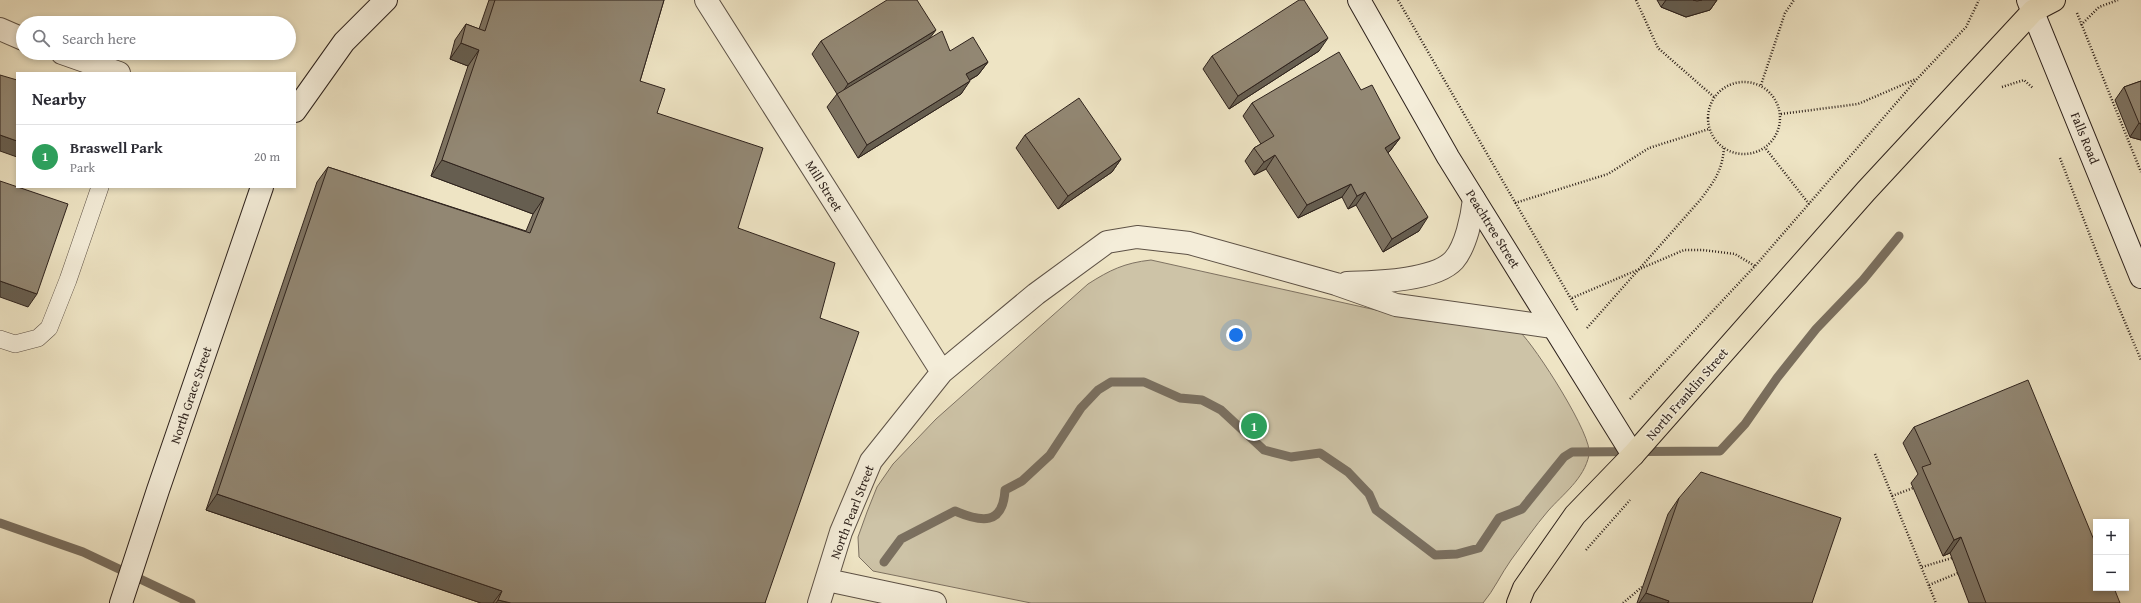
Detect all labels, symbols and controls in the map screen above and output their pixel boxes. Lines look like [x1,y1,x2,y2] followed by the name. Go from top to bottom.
[16,16,296,60] search box
[30,27,52,49] icon: search
[62,28,136,49] text: Search here
[32,86,86,111] text: Nearby
[2066,109,2104,167] street label: Falls Road
[70,137,162,158] text: Braswell Park
[42,147,48,166] text: 1
[254,147,280,166] text: 20 m
[801,157,847,216] street label: Mill Street
[70,158,95,177] text: Park
[1461,186,1525,272] street label: Peachtree Street
[1226,325,1246,345] your location
[165,343,217,446] street label: North Grace Street
[1641,343,1733,444] street label: North Franklin Street
[1241,411,1267,441] pin: 1
[825,462,879,562] street label: North Pearl Street
[2093,519,2129,591] map controls
[2093,519,2129,555] button: +
[2093,555,2129,591] button: −

